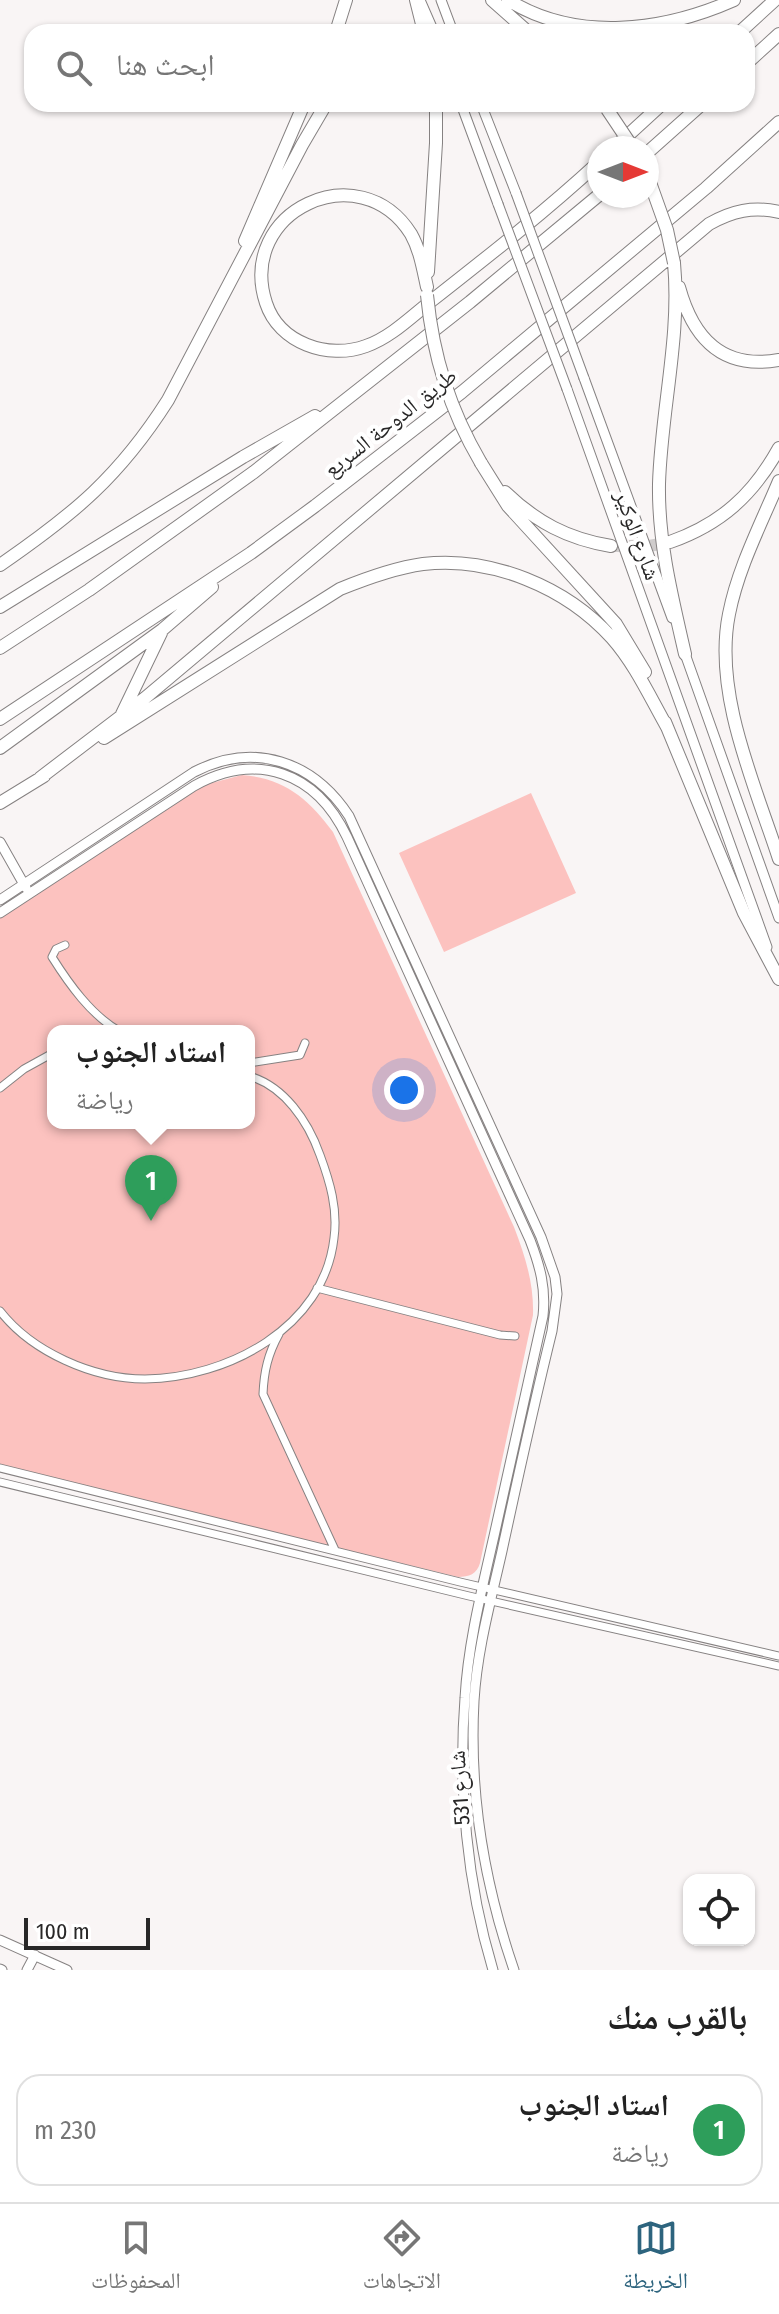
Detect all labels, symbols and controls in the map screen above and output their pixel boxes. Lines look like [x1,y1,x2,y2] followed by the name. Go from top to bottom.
[24,24,755,112] search box
[52,46,96,90] icon: search
[116,47,215,83] text: ابحث هنا
[587,136,659,208] north arrow
[318,362,462,483] street label: طريق الدوحة السريع
[609,486,666,584] street label: شارع الوكير
[47,1025,255,1129] popup
[76,1034,226,1070] text: استاد الجنوب
[384,1070,424,1110] your location
[76,1085,133,1116] text: رياضة
[125,1155,177,1221] pin: 1
[443,1750,476,1826] street label: شارع 531
[683,1874,755,1946] map controls
[683,1874,755,1946] button: locate
[24,1914,150,1950] scale bar
[36,1918,90,1945] text: 100 m
[607,1997,747,2038] text: بالقرب منك
[518,2087,669,2123] text: استاد الجنوب
[34,2115,97,2146] text: 230 m
[714,2115,725,2146] text: 1
[611,2138,669,2169] text: رياضة
[91,2216,181,2302] tab: المحفوظات
[363,2216,441,2302] tab: الاتجاهات
[623,2216,688,2302] tab: الخريطة

